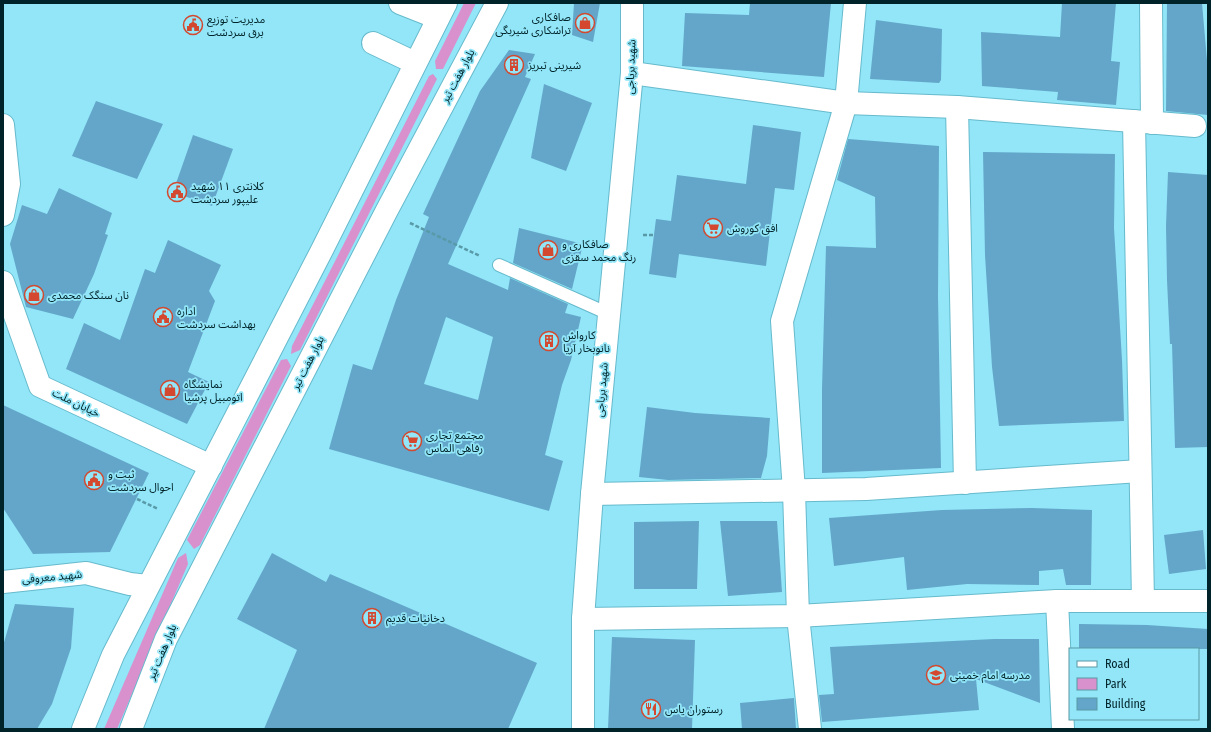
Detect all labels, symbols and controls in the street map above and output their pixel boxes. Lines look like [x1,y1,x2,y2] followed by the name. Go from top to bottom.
[495,11,571,37] place label: صافکاری تراشکاری شیربگی
[574,12,596,34] shop icon: صافکاری تراشکاری شیربگی
[207,13,265,39] place label: مدیریت توزیع برق سردشت
[182,14,204,36] public building icon: مدیریت توزیع برق سردشت
[624,39,639,95] street label: شهید بریاجی
[438,47,478,106] street label: بلوار هفت تیر
[503,54,525,76] building icon: شیرینی تبریز
[527,59,582,72] place label: شیرینی تبریز
[191,180,264,207] place label: کلانتری ۱۱ شهید علیپور سردشت
[166,181,188,203] public building icon: کلانتری ۱۱ شهید علیپور سردشت
[702,217,724,239] supermarket icon: افق کوروش
[727,222,778,235] place label: افق کوروش
[562,238,636,264] place label: صافکاری و رنگ محمد سقزی
[537,239,559,261] shop icon: صافکاری و رنگ محمد سقزی
[23,284,45,306] shop icon: نان سنگک محمدی
[48,289,129,302] place label: نان سنگک محمدی
[177,305,256,331] place label: اداره بهداشت سردشت
[152,306,174,328] public building icon: اداره بهداشت سردشت
[563,329,610,355] place label: کارواش نانوبخار آریا
[538,330,560,352] building icon: کارواش نانوبخار آریا
[288,334,327,393] street label: بلوار هفت تیر
[593,362,611,418] street label: شهید بریاجی
[184,378,243,405] place label: نمایشگاه اتومبیل پرشیا
[159,379,181,401] shop icon: نمایشگاه اتومبیل پرشیا
[50,386,102,420] street label: خیابان ملت
[426,429,484,455] place label: مجتمع تجاری رفاهی الماس
[401,430,423,452] supermarket icon: مجتمع تجاری رفاهی الماس
[108,468,174,494] place label: ثبت و احوال سردشت
[83,469,105,491] public building icon: ثبت و احوال سردشت
[21,568,83,586] street label: شهید معروفی
[361,607,383,629] building icon: دخانیات قدیم
[386,612,445,627] place label: دخانیات قدیم
[144,622,180,683] street label: بلوار هفت تیر
[1069,648,1199,720] legend
[1105,657,1130,671] text: Road
[925,664,947,686] school or university icon: مدرسه امام خمینی
[950,669,1030,683] place label: مدرسه امام خمینی
[1105,677,1127,691] text: Park
[1105,697,1146,711] text: Building
[640,698,662,720] restaurant icon: رستوران یاس
[665,703,723,716] place label: رستوران یاس

